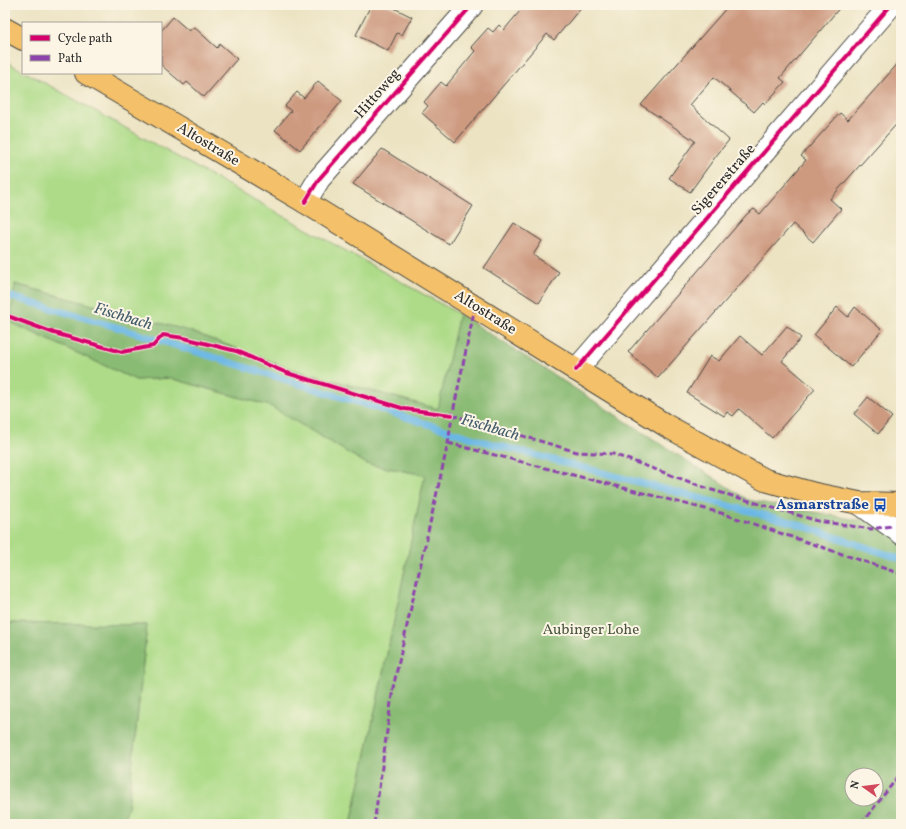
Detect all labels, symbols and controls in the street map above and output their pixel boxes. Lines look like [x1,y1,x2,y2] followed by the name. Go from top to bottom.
[22,22,162,74] legend
[58,31,113,47] text: Cycle path
[58,51,82,67] text: Path
[350,64,406,124] street label: Hittoweg
[173,118,243,172] street label: Altostraße
[687,140,761,220] street label: Sigererstraße
[450,286,520,340] street label: Altostraße
[91,298,155,336] water label: Fischbach
[458,409,522,447] water label: Fischbach
[776,495,869,516] place label: Asmarstraße
[872,497,888,513] bus stop icon: Asmarstraße
[543,620,639,641] park label: Aubinger Lohe
[844,767,884,807] north arrow
[848,779,864,791] text: N

